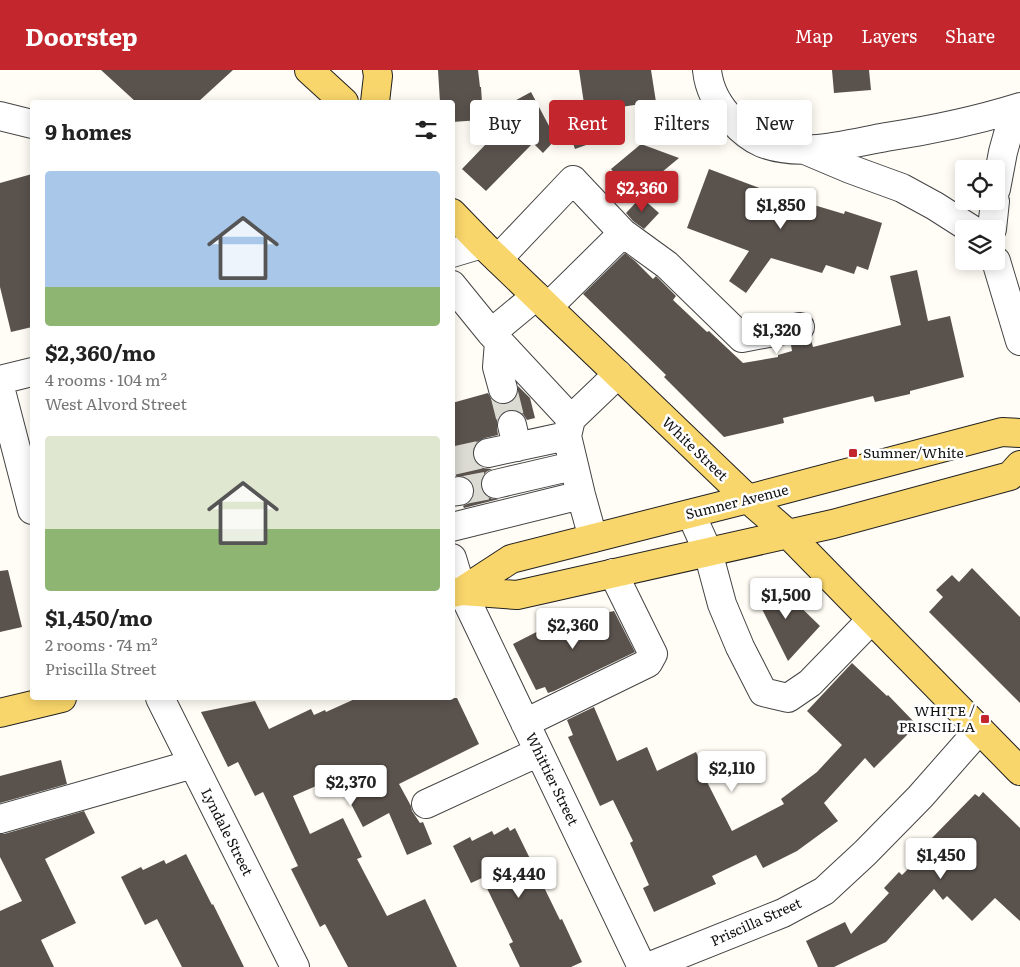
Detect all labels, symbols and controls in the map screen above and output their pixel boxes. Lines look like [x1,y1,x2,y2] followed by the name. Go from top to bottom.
[25,18,138,53] text: Doorstep
[795,22,833,49] text: Map
[861,22,917,49] text: Layers
[945,22,995,49] text: Share
[470,100,539,145] chip: Buy
[549,100,625,145] chip: Rent
[635,100,727,145] chip: Filters
[737,100,812,145] chip: New
[45,115,132,146] text: 9 homes
[412,116,440,144] icon: filters
[955,160,1005,270] map controls
[955,160,1005,210] button: locate
[601,170,683,213] pin: $2,360
[616,175,668,199] text: $2,360
[740,188,822,230] pin: $1,850
[756,192,806,216] text: $1,850
[198,203,288,293] icon: home
[955,220,1005,270] button: layers
[736,312,818,355] pin: $1,320
[753,317,801,341] text: $1,320
[45,336,156,367] text: $2,360/mo
[45,367,167,391] text: 4 rooms · 104 m²
[45,391,187,415] text: West Alvord Street
[658,412,733,485] street label: White Street
[863,442,964,462] place label: Sumner/White
[847,447,859,459] marker: Sumner/White
[198,468,288,558] icon: home
[683,479,790,523] street label: Sumner Avenue
[745,578,827,620] pin: $1,500
[761,582,811,606] text: $1,500
[45,601,153,632] text: $1,450/mo
[532,608,614,650] pin: $2,360
[547,612,599,636] text: $2,360
[45,632,158,656] text: 2 rooms · 74 m²
[45,656,156,680] text: Priscilla Street
[899,700,976,736] place label: WHITE / PRISCILLA
[979,713,991,725] marker: WHITE / PRISCILLA
[522,729,584,829] street label: Whittier Street
[691,750,773,793] pin: $2,110
[709,755,755,779] text: $2,110
[310,764,392,807] pin: $2,370
[326,769,376,793] text: $2,370
[197,784,259,879] street label: Lyndale Street
[900,838,982,880] pin: $1,450
[916,842,966,866] text: $1,450
[478,856,560,899] pin: $4,440
[492,861,546,885] text: $4,440
[707,892,804,950] street label: Priscilla Street

